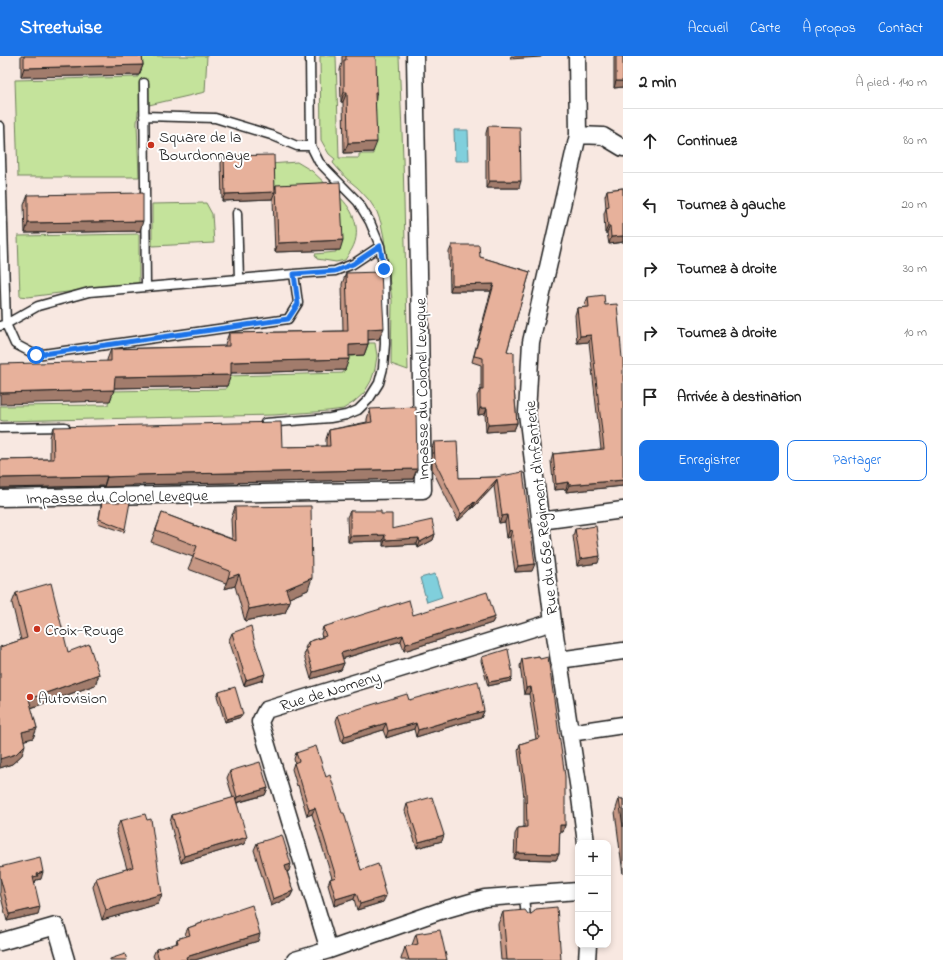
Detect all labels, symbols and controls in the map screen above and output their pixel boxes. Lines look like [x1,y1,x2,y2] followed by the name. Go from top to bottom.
[20,15,102,42] text: Streetwise
[688,18,728,39] text: Accueil
[750,18,781,39] text: Carte
[803,18,856,39] text: À propos
[878,18,923,39] text: Contact
[639,70,676,95] text: 2 min
[855,73,927,92] text: À pied · 140 m
[158,126,251,168] place label: Square de la Bourdonnaye
[639,130,661,152] icon: ahead
[677,130,737,152] text: Continuez
[903,131,927,150] text: 80 m
[146,140,156,150] marker: Square de la Bourdonnaye
[639,194,661,216] icon: left
[677,194,785,216] text: Tournez à gauche
[902,195,927,214] text: 20 m
[639,258,661,280] icon: right
[677,258,777,280] text: Tournez à droite
[903,259,927,278] text: 30 m
[375,260,393,278] route end
[409,297,437,480] street label: Impasse du Colonel Leveque
[639,322,661,344] icon: right
[677,322,777,344] text: Tournez à droite
[904,323,927,342] text: 10 m
[27,346,45,364] route start
[639,386,661,408] icon: arrive
[677,386,802,408] text: Arrivée à destination
[519,399,565,616] street label: Rue du 65e Régiment d'Infanterie
[639,440,779,481] button: Enregistrer
[787,440,927,481] button: Partager
[26,484,209,512] street label: Impasse du Colonel Leveque
[45,619,125,643] place label: Croix-Rouge
[32,624,42,634] marker: Croix-Rouge
[277,665,384,719] street label: Rue de Nomeny
[38,687,107,711] place label: Autovision
[25,692,35,702] marker: Autovision
[575,840,611,948] map controls
[575,840,611,876] button: +
[575,876,611,912] button: −
[575,912,611,948] button: locate

